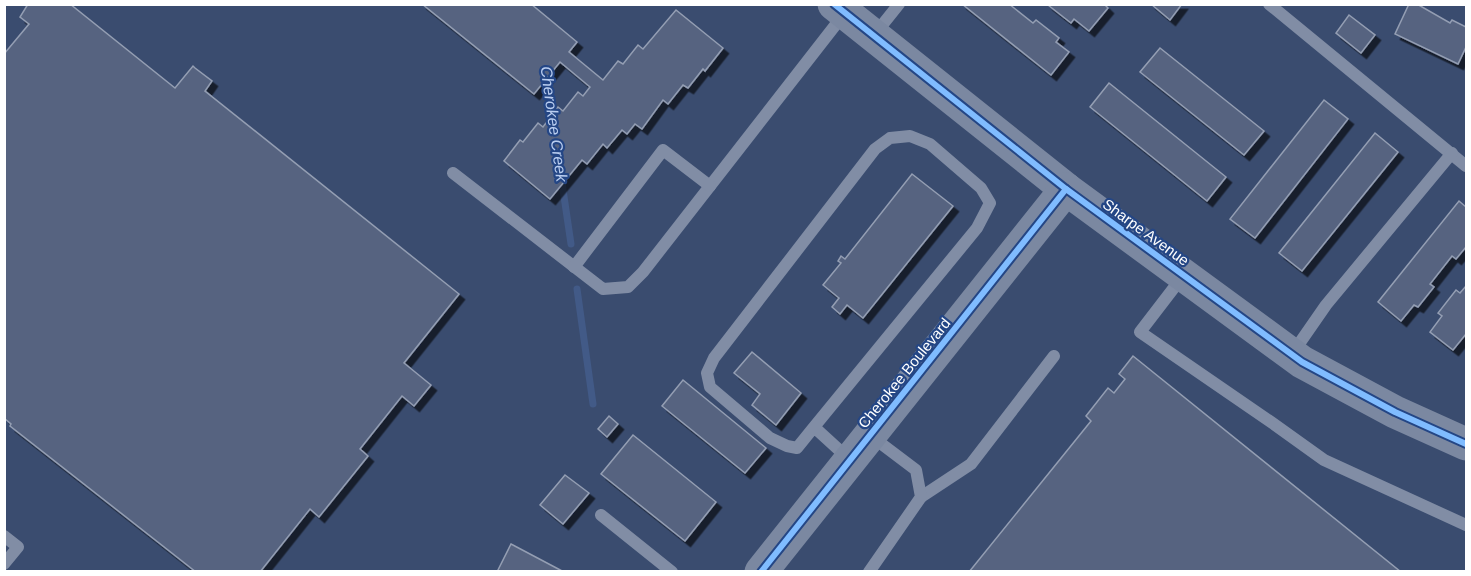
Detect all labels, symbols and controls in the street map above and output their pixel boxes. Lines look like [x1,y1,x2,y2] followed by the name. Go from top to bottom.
[537,65,571,184] water label: Cherokee Creek
[1100,195,1192,269] street label: Sharpe Avenue
[854,315,954,431] street label: Cherokee Boulevard

